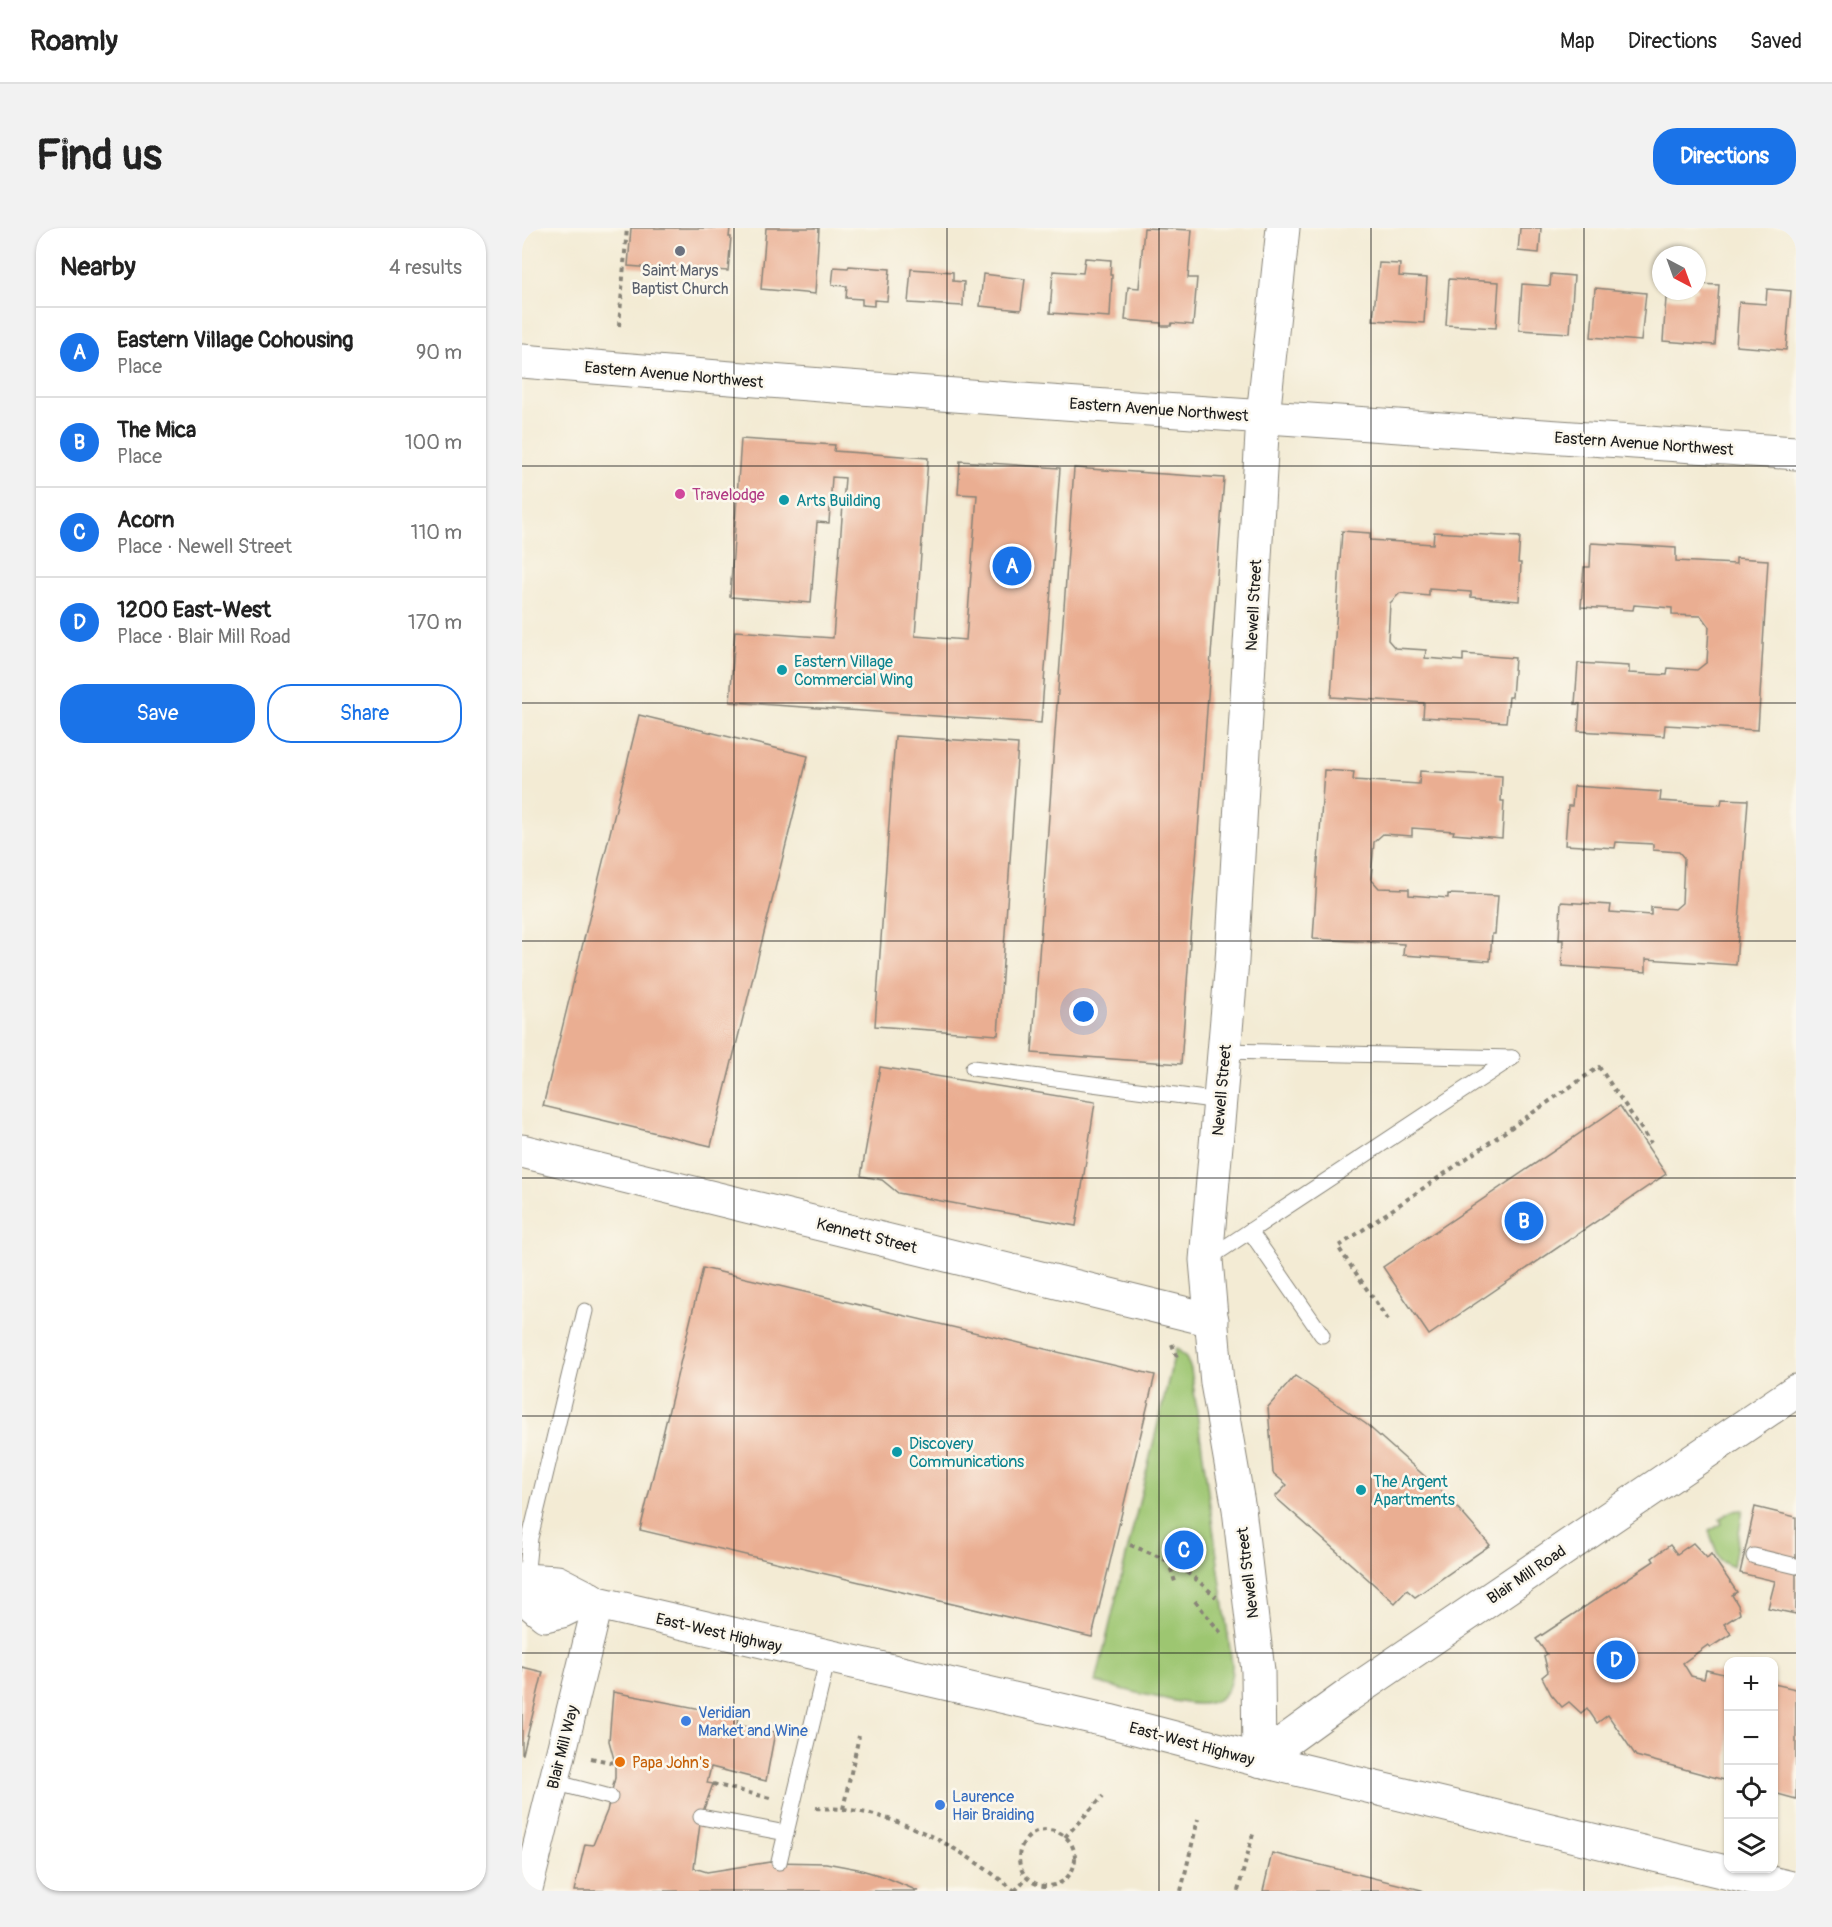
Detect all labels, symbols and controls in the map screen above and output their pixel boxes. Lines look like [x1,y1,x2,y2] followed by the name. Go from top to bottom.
[30,24,118,59] text: Roamly
[1560,28,1595,55] text: Map
[1628,28,1717,55] text: Directions
[1750,28,1802,55] text: Saved
[1653,128,1796,185] button: Directions
[36,130,162,182] text: Find us
[673,244,687,258] marker: Saint Marys Baptist Church
[1652,246,1706,300] north arrow
[60,251,136,283] text: Nearby
[389,255,462,280] text: 4 results
[631,261,729,299] place label: Saint Marys Baptist Church
[117,326,353,354] text: Eastern Village Cohousing
[73,340,86,365] text: A
[416,340,462,365] text: 90 m
[117,354,162,379] text: Place
[584,357,765,393] street label: Eastern Avenue Northwest
[1069,394,1250,426] street label: Eastern Avenue Northwest
[117,416,196,444] text: The Mica
[1554,428,1735,460] street label: Eastern Avenue Northwest
[74,430,85,455] text: B
[405,430,462,455] text: 100 m
[117,444,162,469] text: Place
[692,485,765,505] place label: Travelodge
[673,487,687,501] marker: Travelodge
[796,491,881,511] place label: Arts Building
[777,493,791,507] marker: Arts Building
[117,506,175,534] text: Acorn
[73,520,86,545] text: C
[411,520,462,545] text: 110 m
[117,534,292,559] text: Place · Newell Street
[992,544,1032,588] pin: A
[1242,558,1266,651] street label: Newell Street
[117,596,271,624] text: 1200 East-West
[73,610,86,635] text: D
[408,610,462,635] text: 170 m
[117,624,291,649] text: Place · Blair Mill Road
[794,652,913,690] place label: Eastern Village Commercial Wing
[775,663,789,677] marker: Eastern Village Commercial Wing
[60,684,255,743] button: Save
[267,684,462,743] button: Share
[1069,997,1098,1026] your location
[1208,1043,1236,1137] street label: Newell Street
[1504,1198,1544,1244] pin: B
[814,1214,920,1258] street label: Kennett Street
[909,1434,1024,1472] place label: Discovery Communications
[890,1445,904,1459] marker: Discovery Communications
[1373,1472,1455,1510] place label: The Argent Apartments
[1354,1483,1368,1497] marker: The Argent Apartments
[1232,1526,1264,1620] street label: Newell Street
[1164,1528,1204,1572] pin: C
[1483,1541,1570,1609] street label: Blair Mill Road
[654,1609,784,1657] street label: East-West Highway
[1596,1638,1636,1682] pin: D
[1724,1657,1778,1873] map controls
[1724,1657,1778,1711] button: +
[543,1703,583,1791] street label: Blair Mill Way
[698,1703,808,1741] place label: Veridian Market and Wine
[1724,1711,1778,1765] button: −
[679,1714,693,1728] marker: Veridian Market and Wine
[1127,1718,1257,1770] street label: East-West Highway
[632,1753,709,1773] place label: Papa John's
[613,1755,627,1769] marker: Papa John's
[1724,1765,1778,1819] button: locate
[952,1787,1034,1825] place label: Laurence Hair Braiding
[933,1798,947,1812] marker: Laurence Hair Braiding
[1724,1819,1778,1873] button: layers

